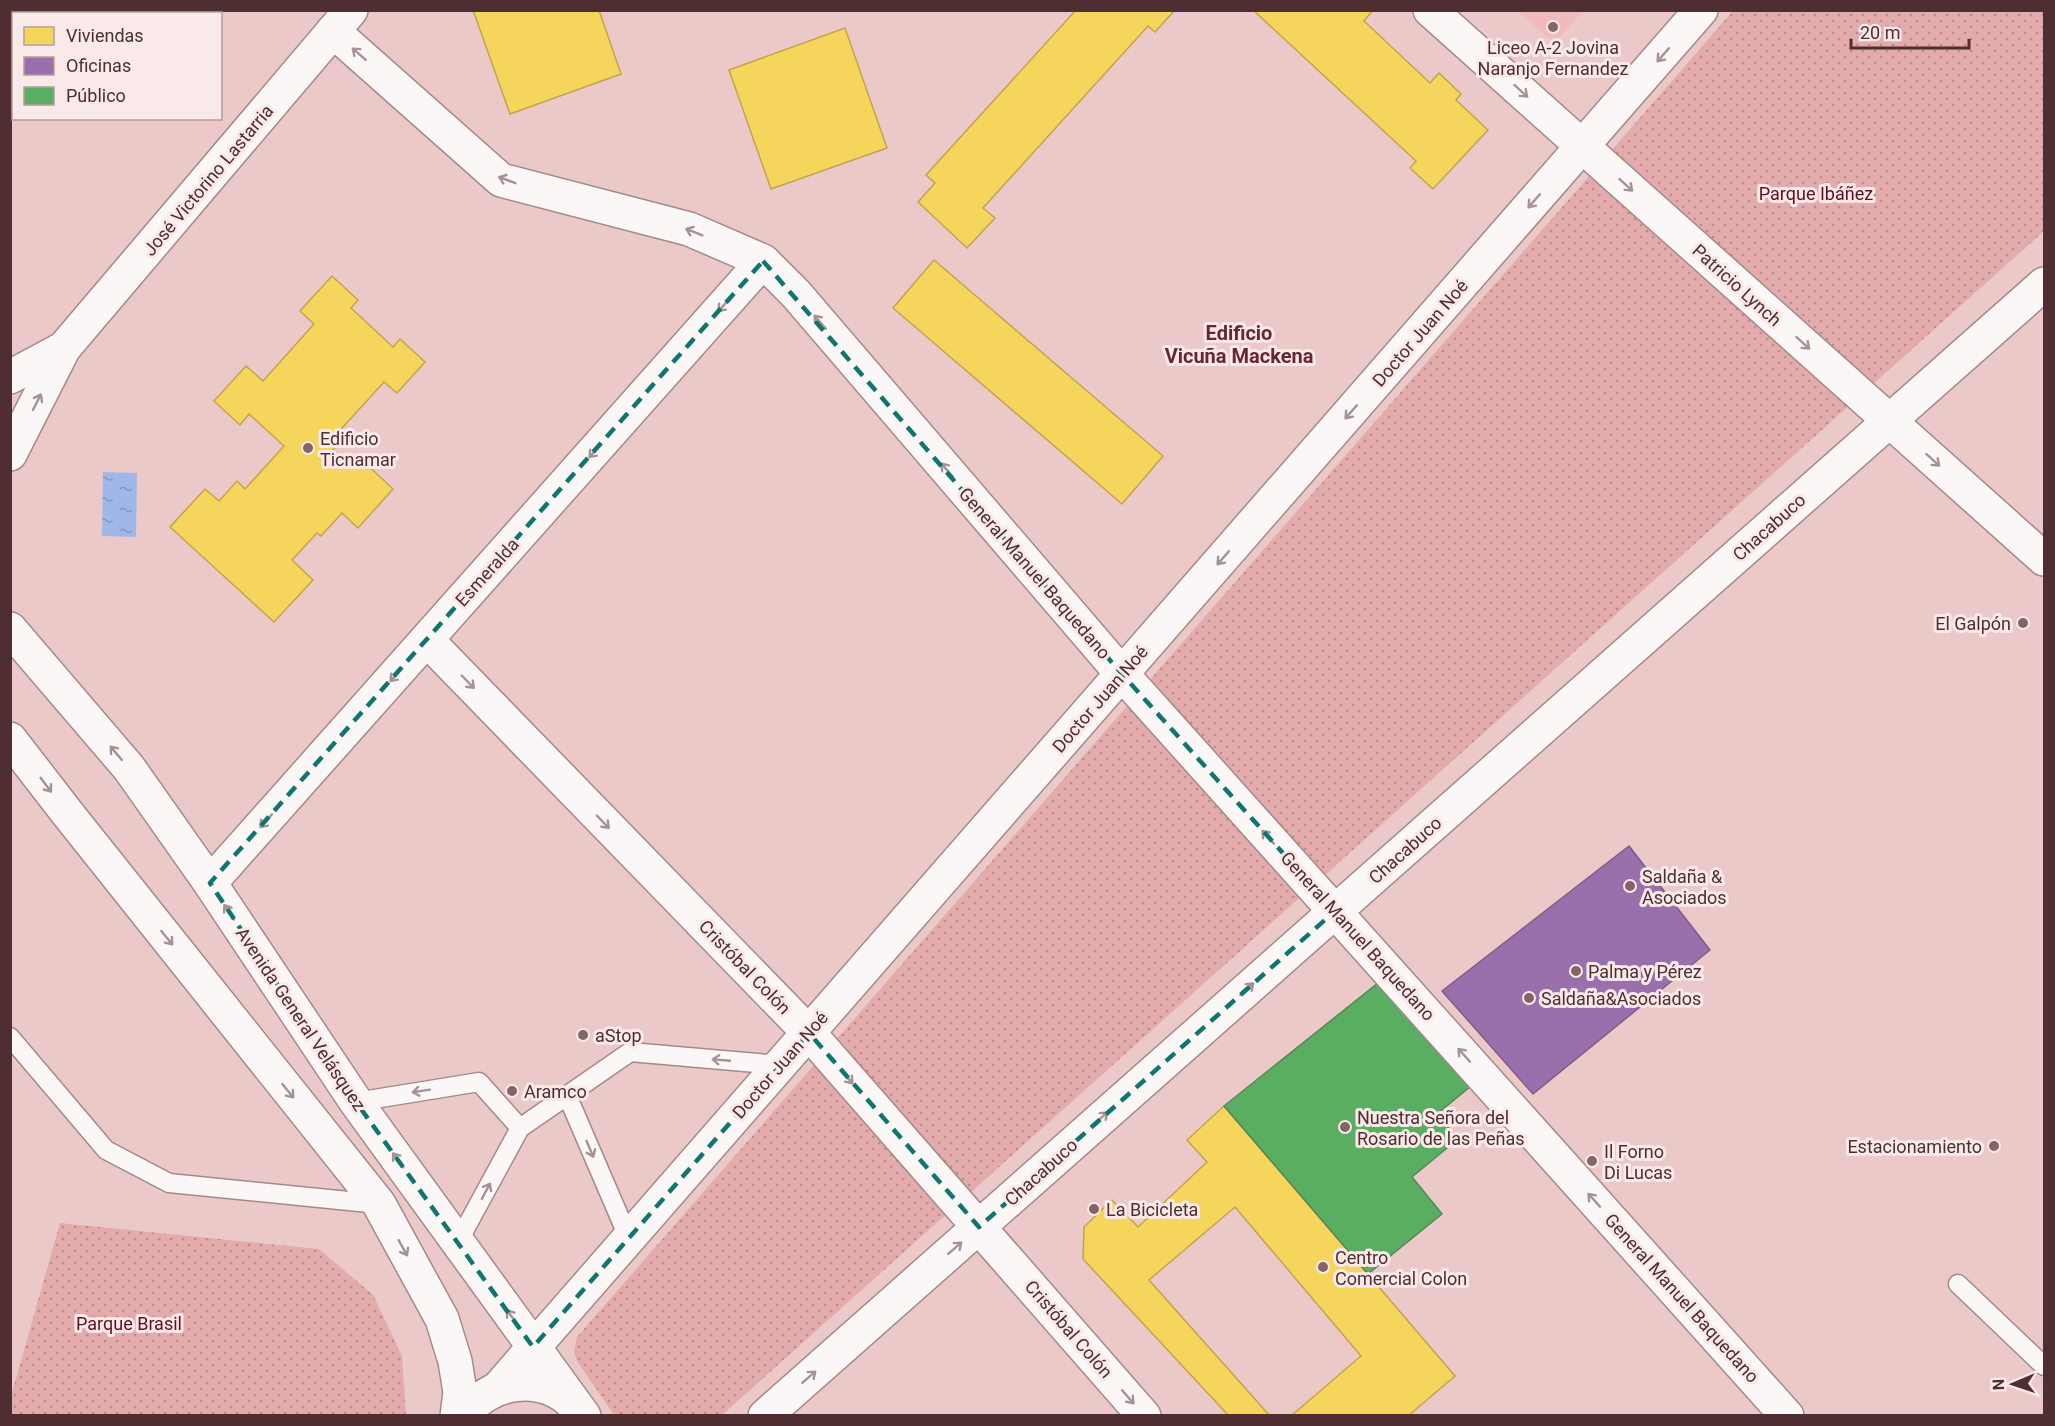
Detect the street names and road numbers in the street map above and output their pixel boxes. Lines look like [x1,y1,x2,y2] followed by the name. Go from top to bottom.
[139,100,277,260] street label: José Victorino Lastarria
[1688,240,1786,330] street label: Patricio Lynch
[1368,275,1472,391] street label: Doctor Juan Noé
[955,483,1115,663] street label: General Manuel Baquedano
[1728,489,1810,565] street label: Chacabuco
[451,533,523,611] street label: Esmeralda
[1048,641,1152,757] street label: Doctor Juan Noé
[1364,812,1446,888] street label: Chacabuco
[1276,847,1440,1025] street label: General Manuel Baquedano
[695,916,795,1018] street label: Cristóbal Colón
[232,923,370,1115] street label: Avenida General Velásquez
[728,1007,832,1123] street label: Doctor Juan Noé
[1000,1134,1082,1210] street label: Chacabuco
[1600,1209,1764,1387] street label: General Manuel Baquedano
[1021,1276,1117,1382] street label: Cristóbal Colón

